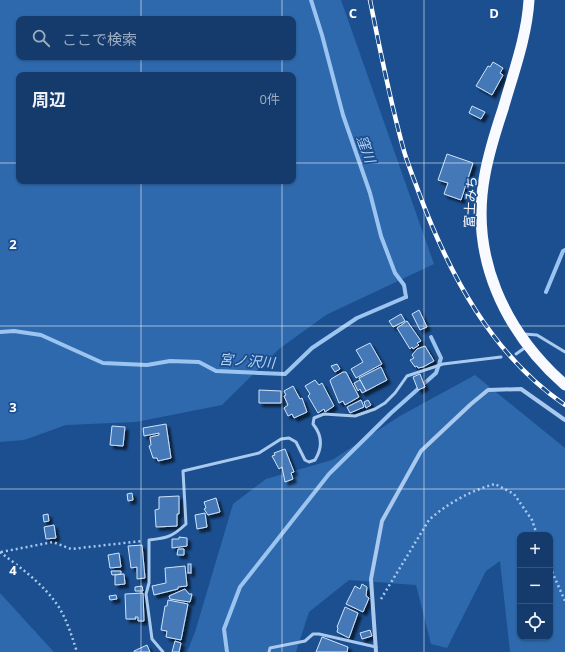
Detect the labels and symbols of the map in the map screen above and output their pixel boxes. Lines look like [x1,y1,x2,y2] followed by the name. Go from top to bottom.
[349,4,357,22] text: C
[489,4,499,22] text: D
[353,132,381,167] water label: 窪川
[460,176,480,228] street label: 富士みち
[9,235,17,253] text: 2
[218,349,278,372] water label: 宮ノ沢川
[9,398,17,416] text: 3
[9,561,17,579] text: 4

